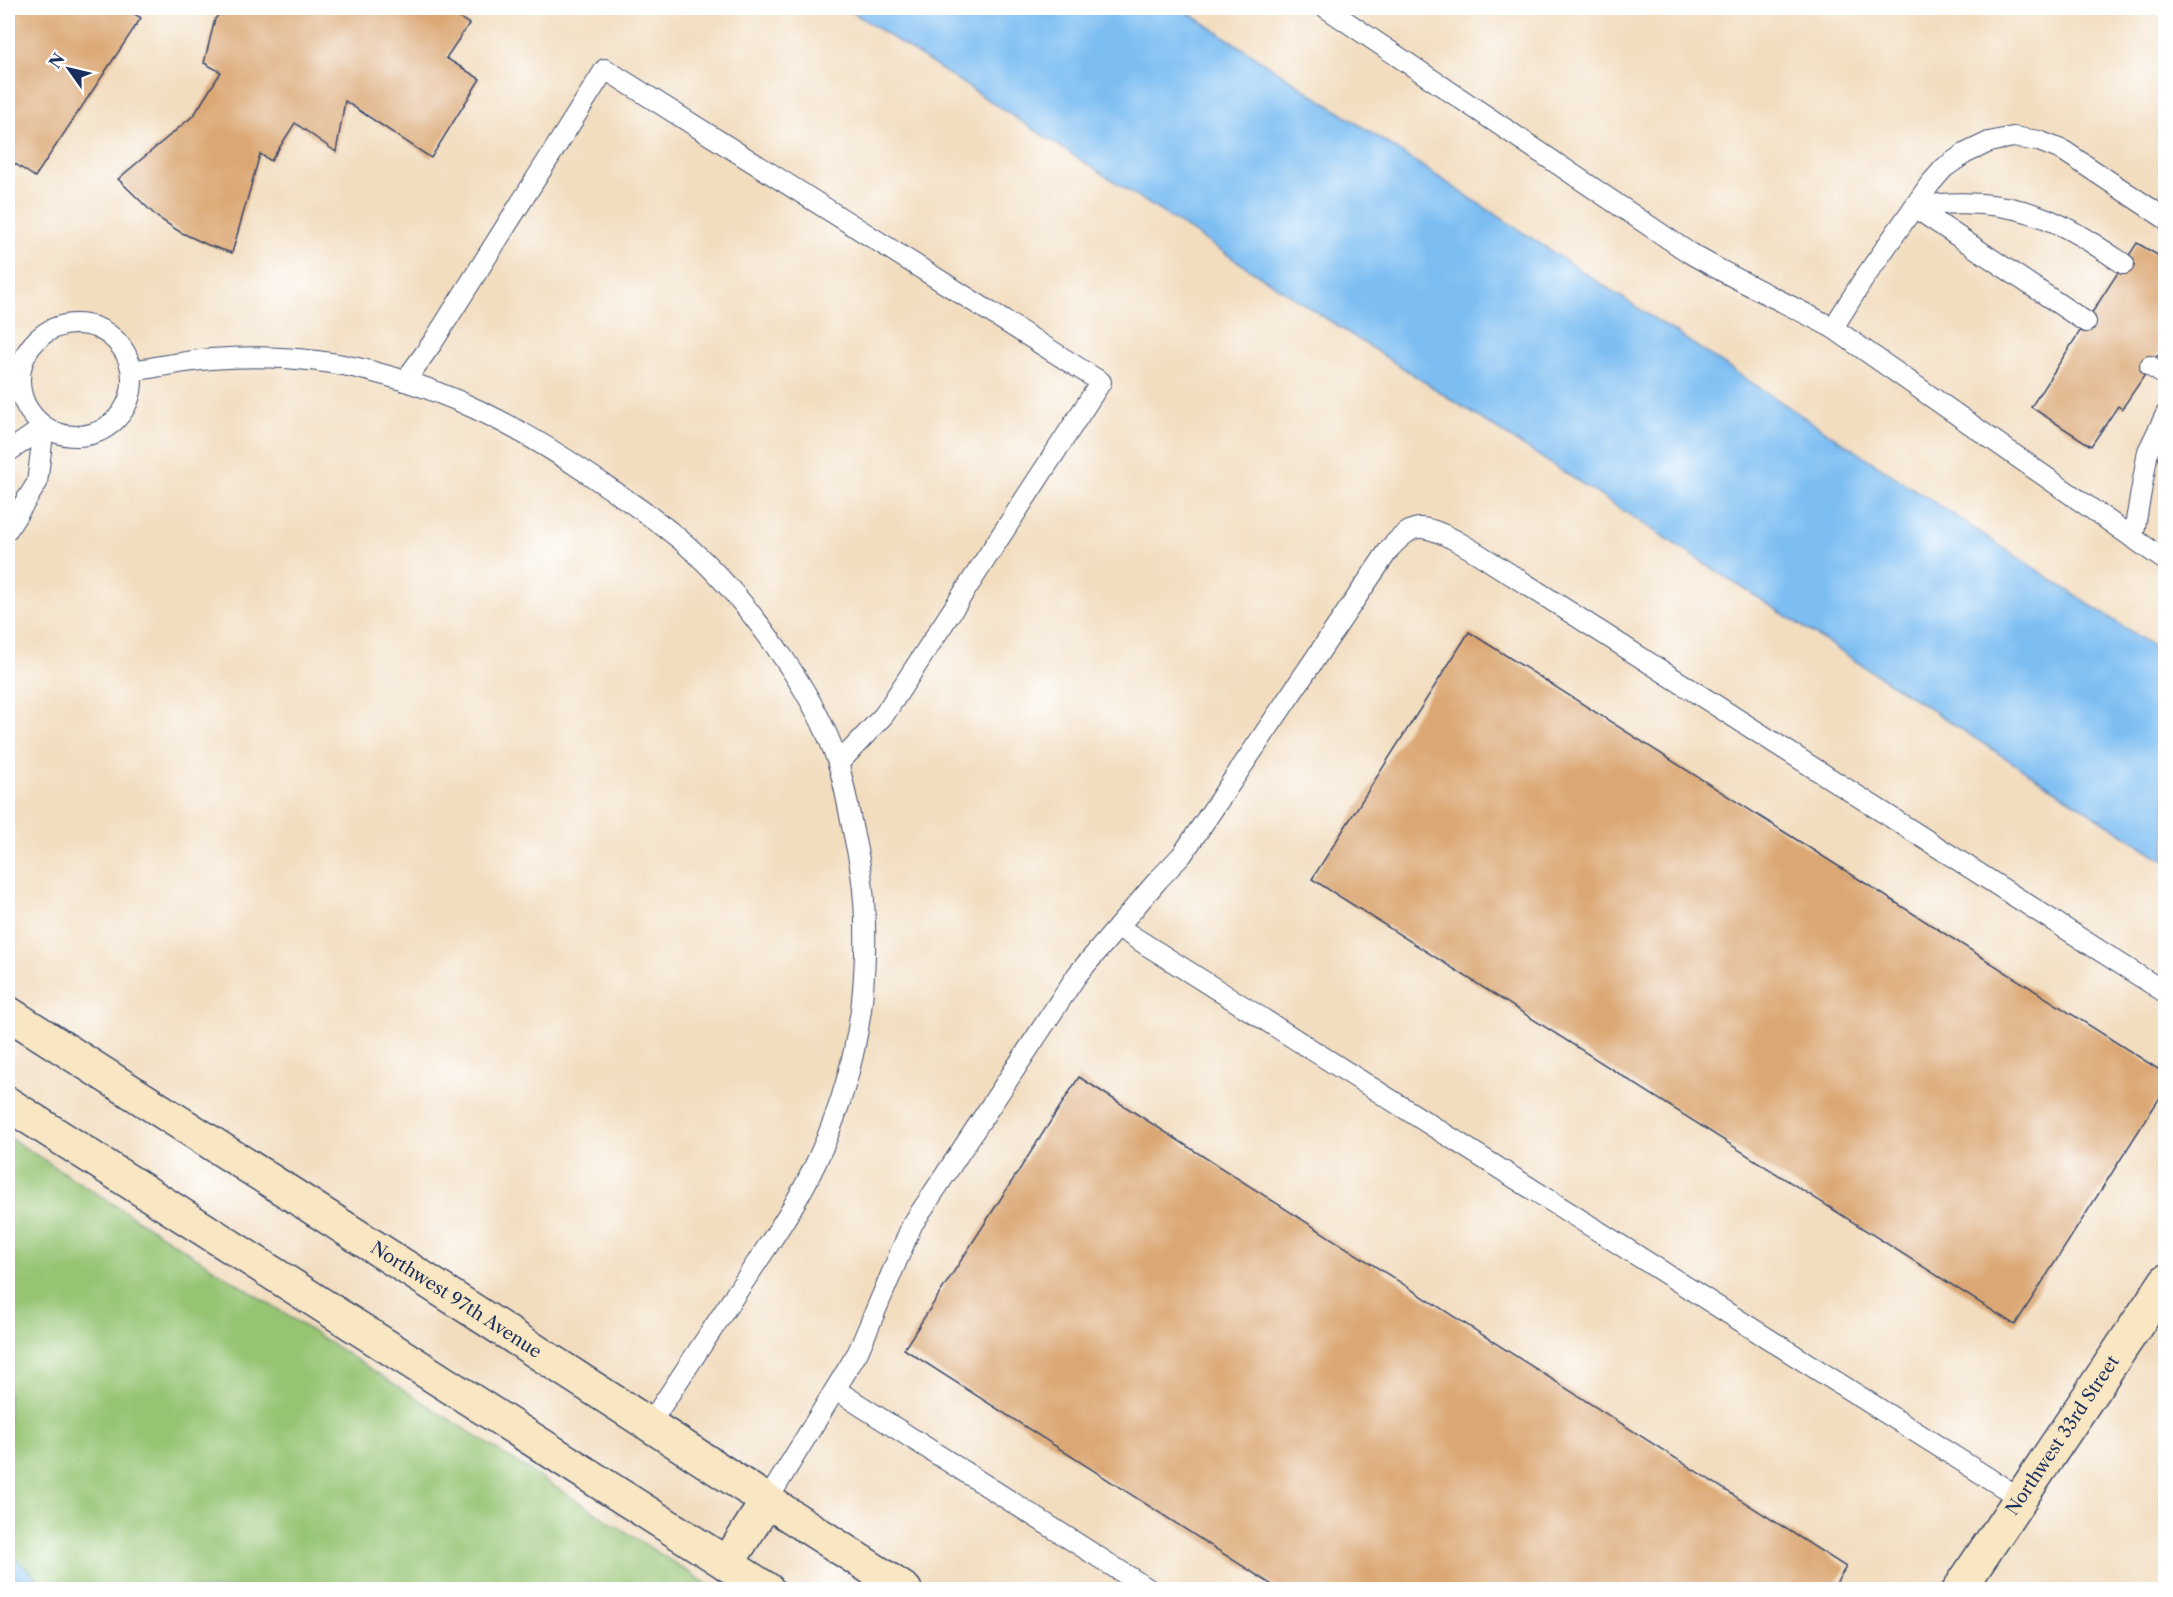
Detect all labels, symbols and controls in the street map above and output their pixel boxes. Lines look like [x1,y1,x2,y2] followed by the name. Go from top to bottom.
[39,39,99,99] north arrow
[44,49,69,72] text: N
[367,1237,546,1363] street label: Northwest 97th Avenue
[2001,1351,2124,1520] street label: Northwest 33rd Street

